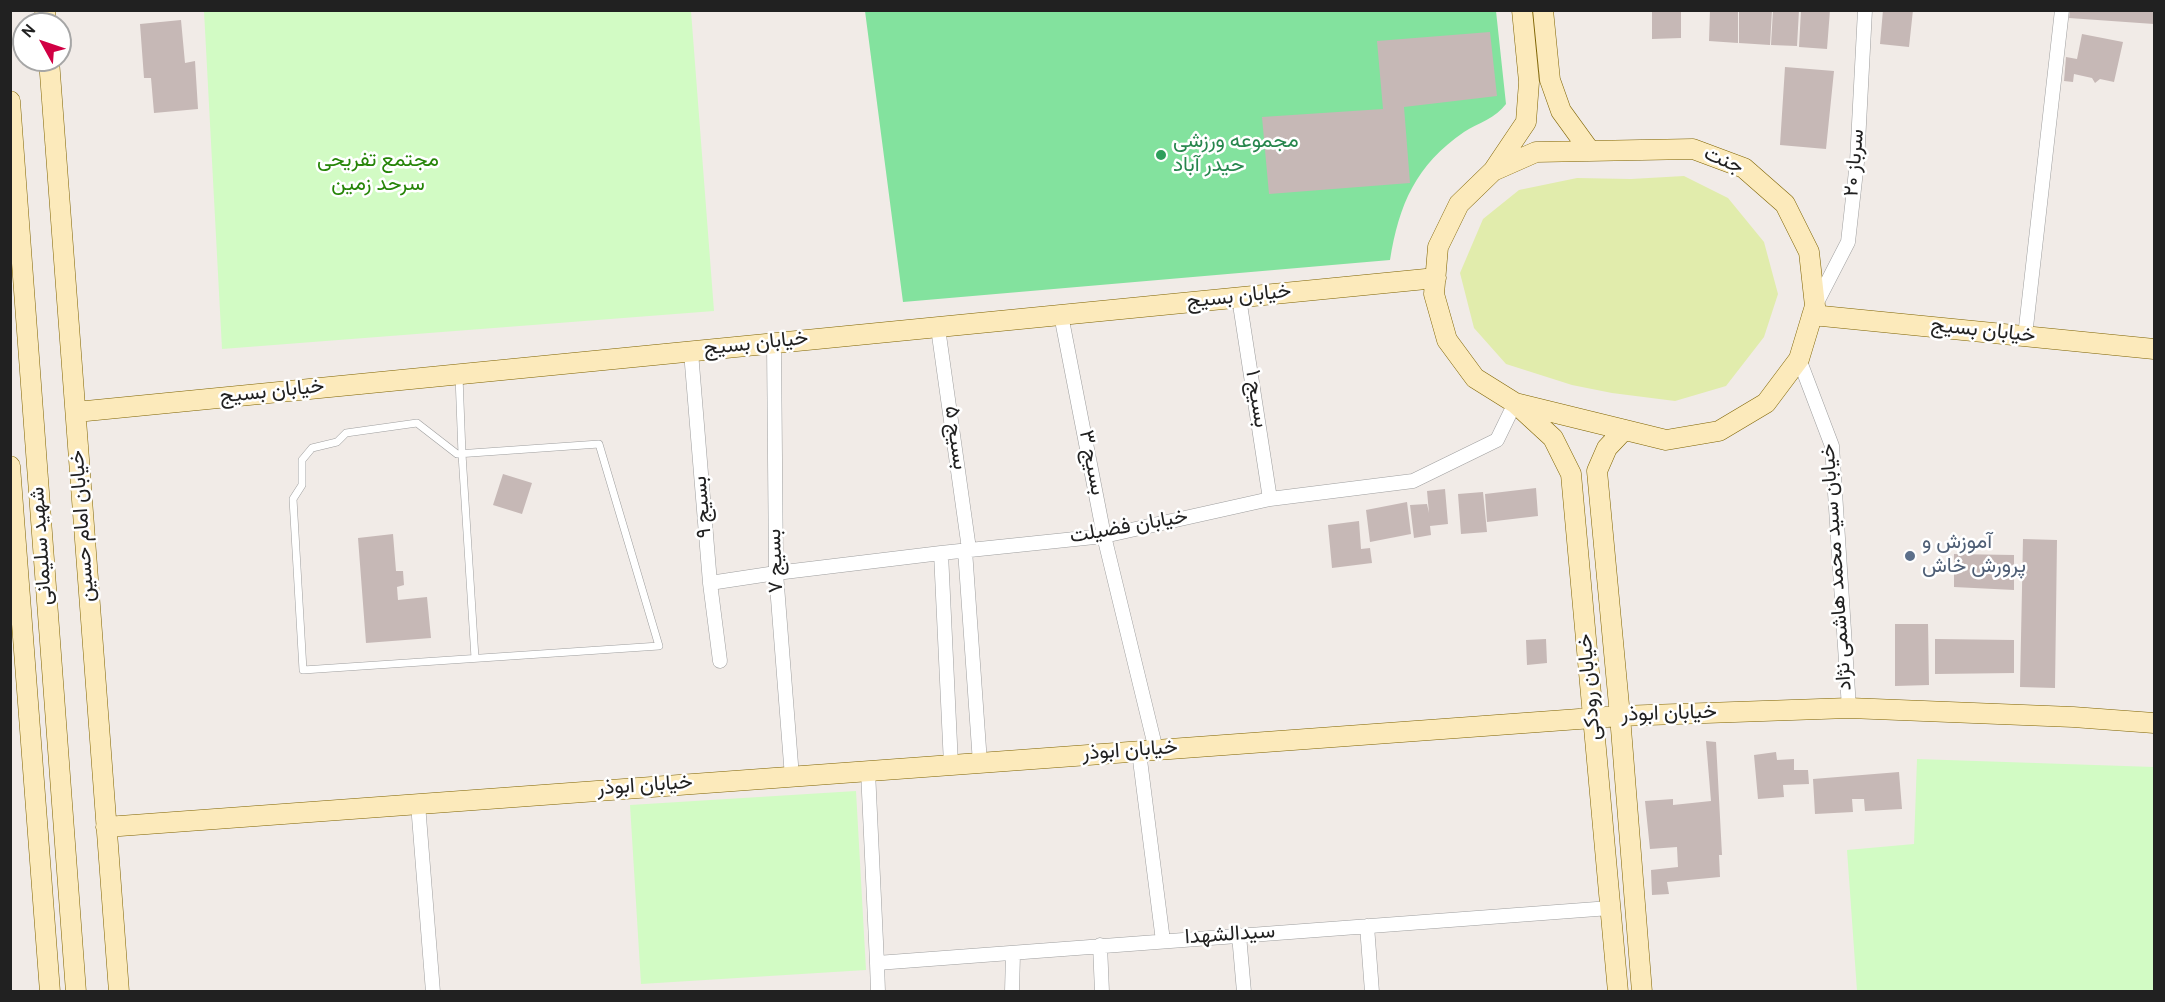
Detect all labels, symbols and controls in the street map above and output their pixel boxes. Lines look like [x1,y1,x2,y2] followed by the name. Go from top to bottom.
[12,12,72,72] north arrow
[18,21,41,43] text: N
[1840,128,1872,198] street label: سرباز ۲۰
[1173,130,1299,180] place label: مجموعه ورزشی حیدر آباد
[1699,142,1747,182] street label: جنت
[1154,148,1168,162] marker: مجموعه ورزشی حیدر آباد
[317,149,439,199] park label: مجتمع تفریحی سرحد زمین
[1185,280,1293,316] street label: خیابان بسیج
[1929,314,2037,350] street label: خیابان بسیج
[702,327,810,363] street label: خیابان بسیج
[1238,368,1272,430] street label: بسیج ۱
[218,375,326,411] street label: خیابان بسیج
[937,404,971,472] street label: بسیج ۵
[1071,428,1109,498] street label: بسیج ۳
[1817,443,1859,691] street label: خیابان سید محمد هاشمی نژاد
[66,449,102,603] street label: خیابان امام حسین
[689,475,719,539] street label: بسیج ۹
[26,486,60,606] street label: شهید سلیمانی
[1068,505,1190,551] street label: خیابان فضیلت
[763,528,791,594] street label: بسیج ۷
[1922,531,2026,581] place label: آموزش و پرورش خاش
[1903,549,1917,563] marker: آموزش و پرورش خاش
[1574,633,1608,741] street label: خیابان رودکی
[1621,701,1717,729] street label: خیابان ابوذر
[1081,736,1179,768] street label: خیابان ابوذر
[596,771,694,803] street label: خیابان ابوذر
[1184,920,1276,952] street label: سیدالشهدا

